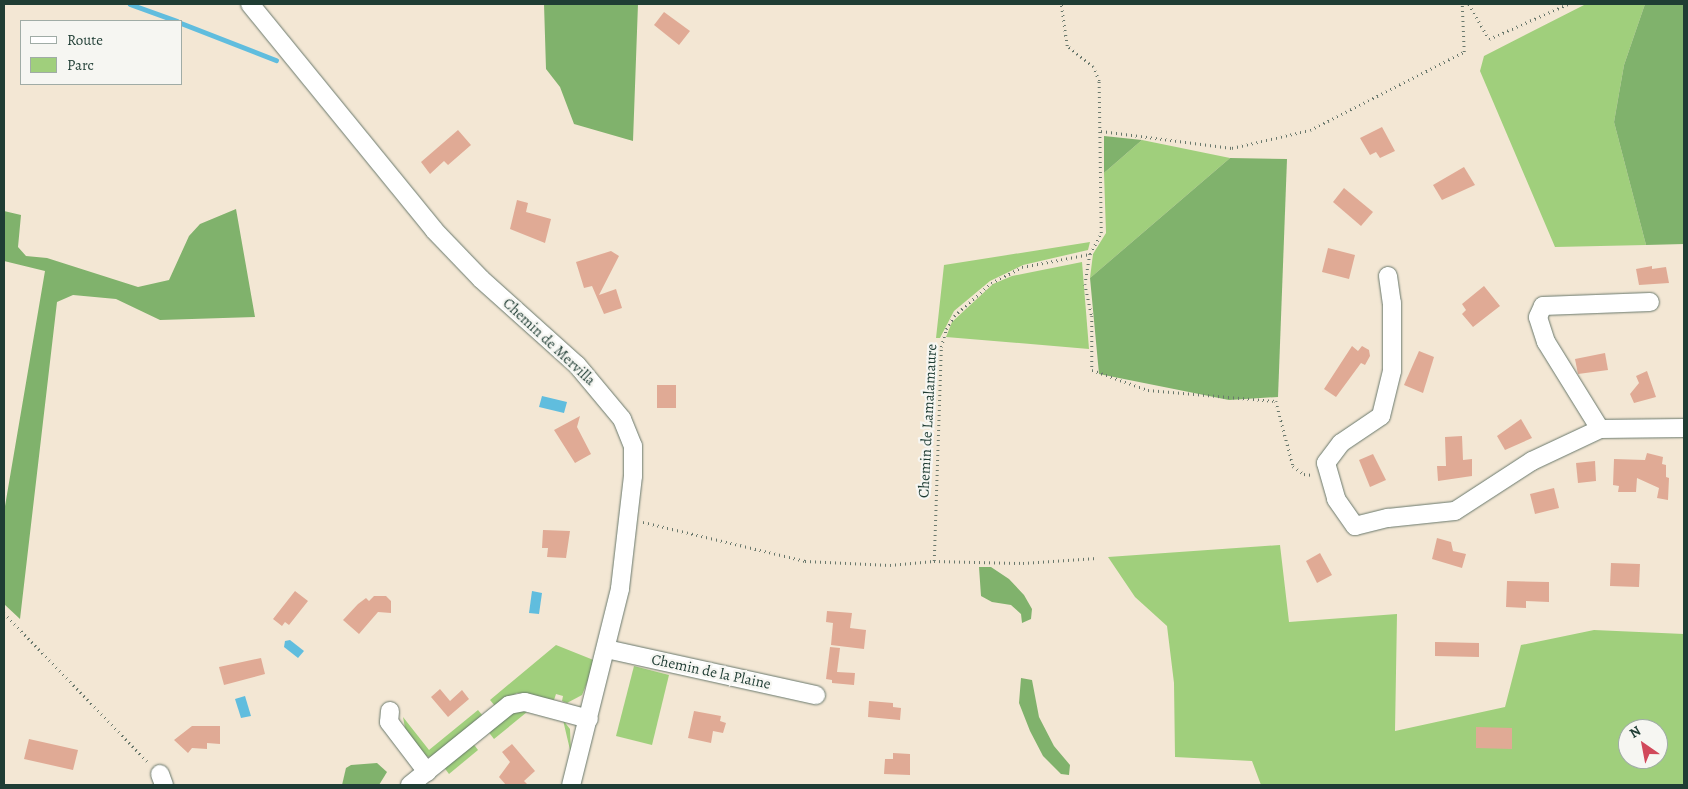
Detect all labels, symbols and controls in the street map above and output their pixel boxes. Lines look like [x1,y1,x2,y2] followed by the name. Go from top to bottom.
[20,20,182,85] legend
[67,30,103,50] text: Route
[67,55,94,75] text: Parc
[499,294,599,390] street label: Chemin de Mervilla
[915,343,941,499] street label: Chemin de Lamalamaure
[650,651,772,693] street label: Chemin de la Plaine
[1618,719,1668,769] north arrow
[1626,721,1645,743] text: N

